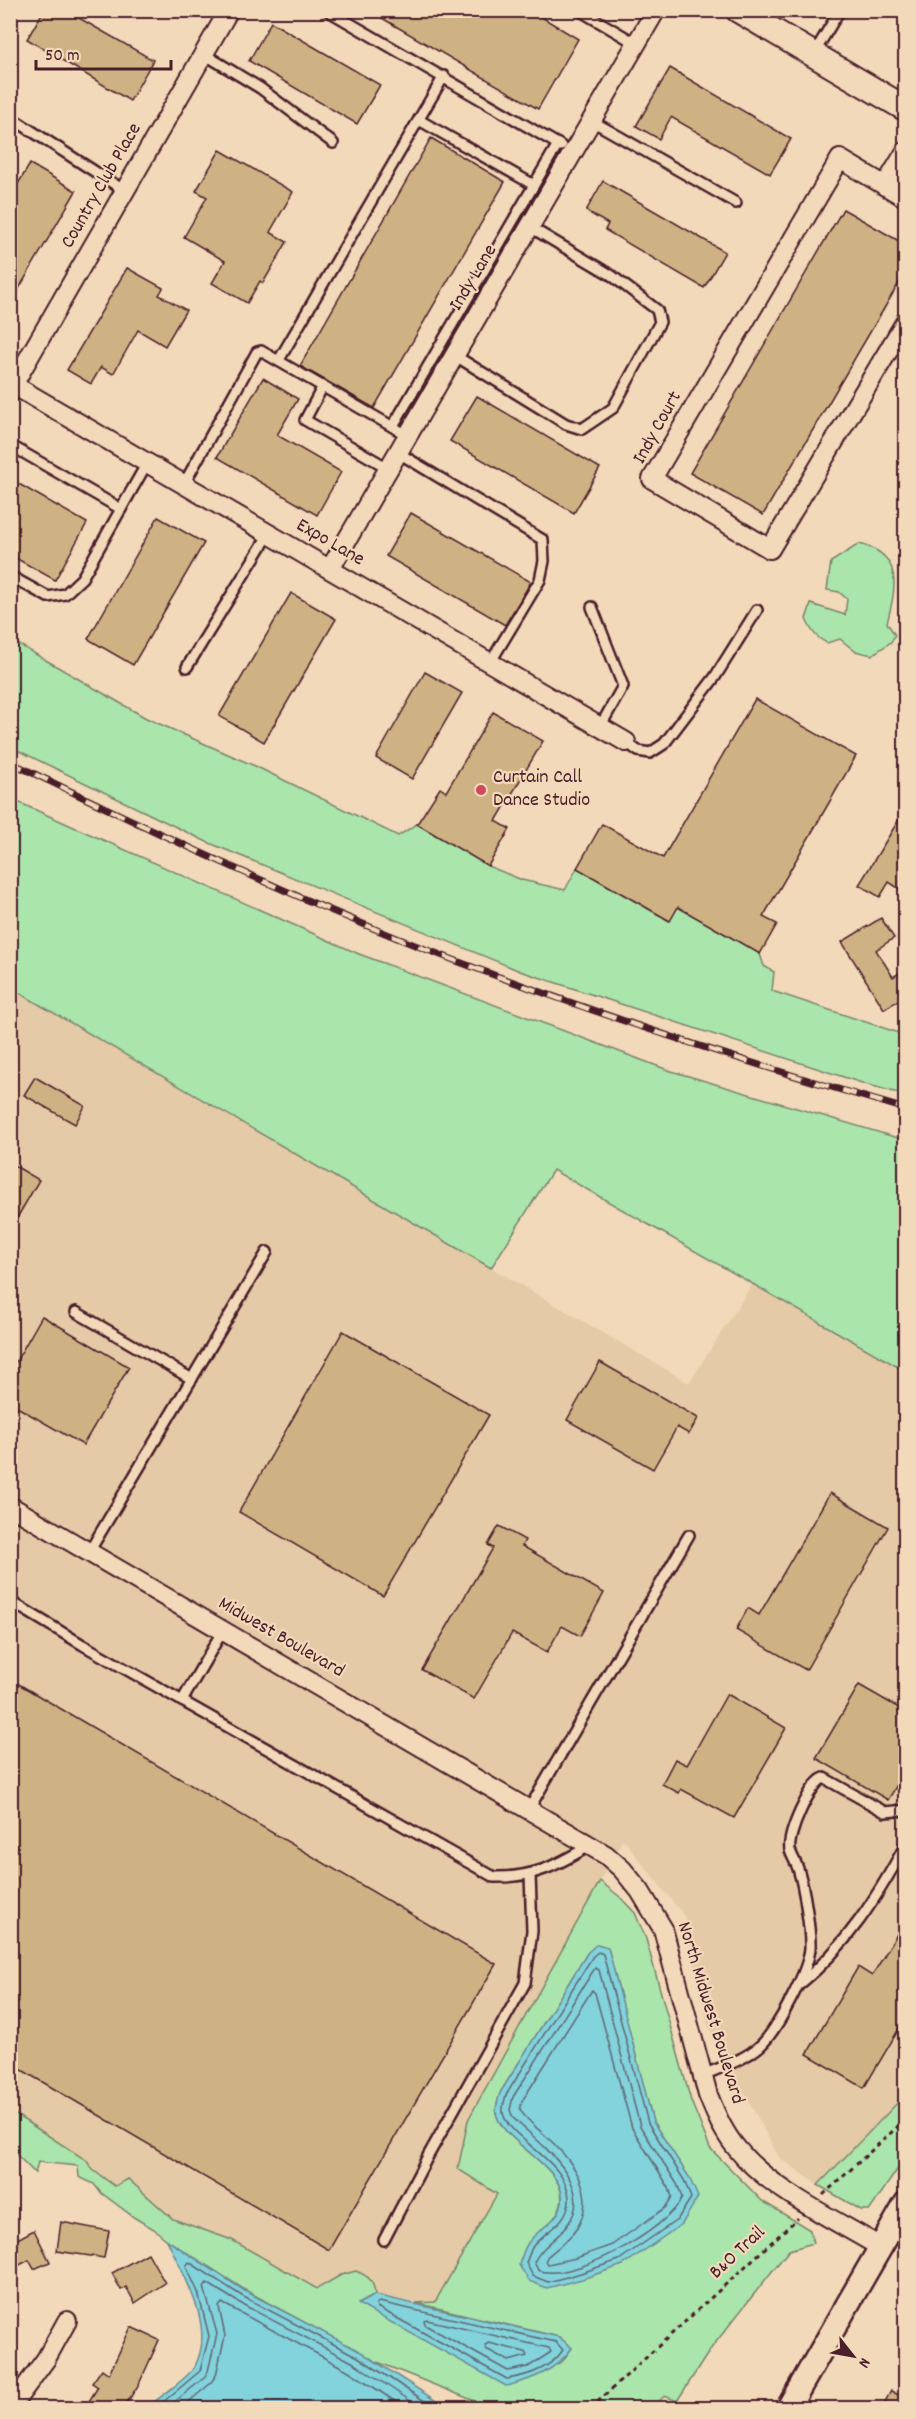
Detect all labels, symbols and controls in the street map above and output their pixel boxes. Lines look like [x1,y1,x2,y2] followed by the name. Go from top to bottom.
[36,33,171,71] scale bar
[45,44,80,69] text: 50 m
[55,118,149,254] street label: Country Club Place
[443,239,505,317] street label: Indy Lane
[626,386,690,470] street label: Indy Court
[291,512,370,574] street label: Expo Lane
[493,764,590,815] place label: Curtain Call Dance Studio
[474,783,488,797] marker: Curtain Call Dance Studio
[213,1590,349,1686] street label: Midwest Boulevard
[669,1918,751,2108] street label: North Midwest Boulevard
[704,2220,772,2286] street label: B&O Trail
[823,2326,883,2386] north arrow
[852,2353,876,2372] text: N

